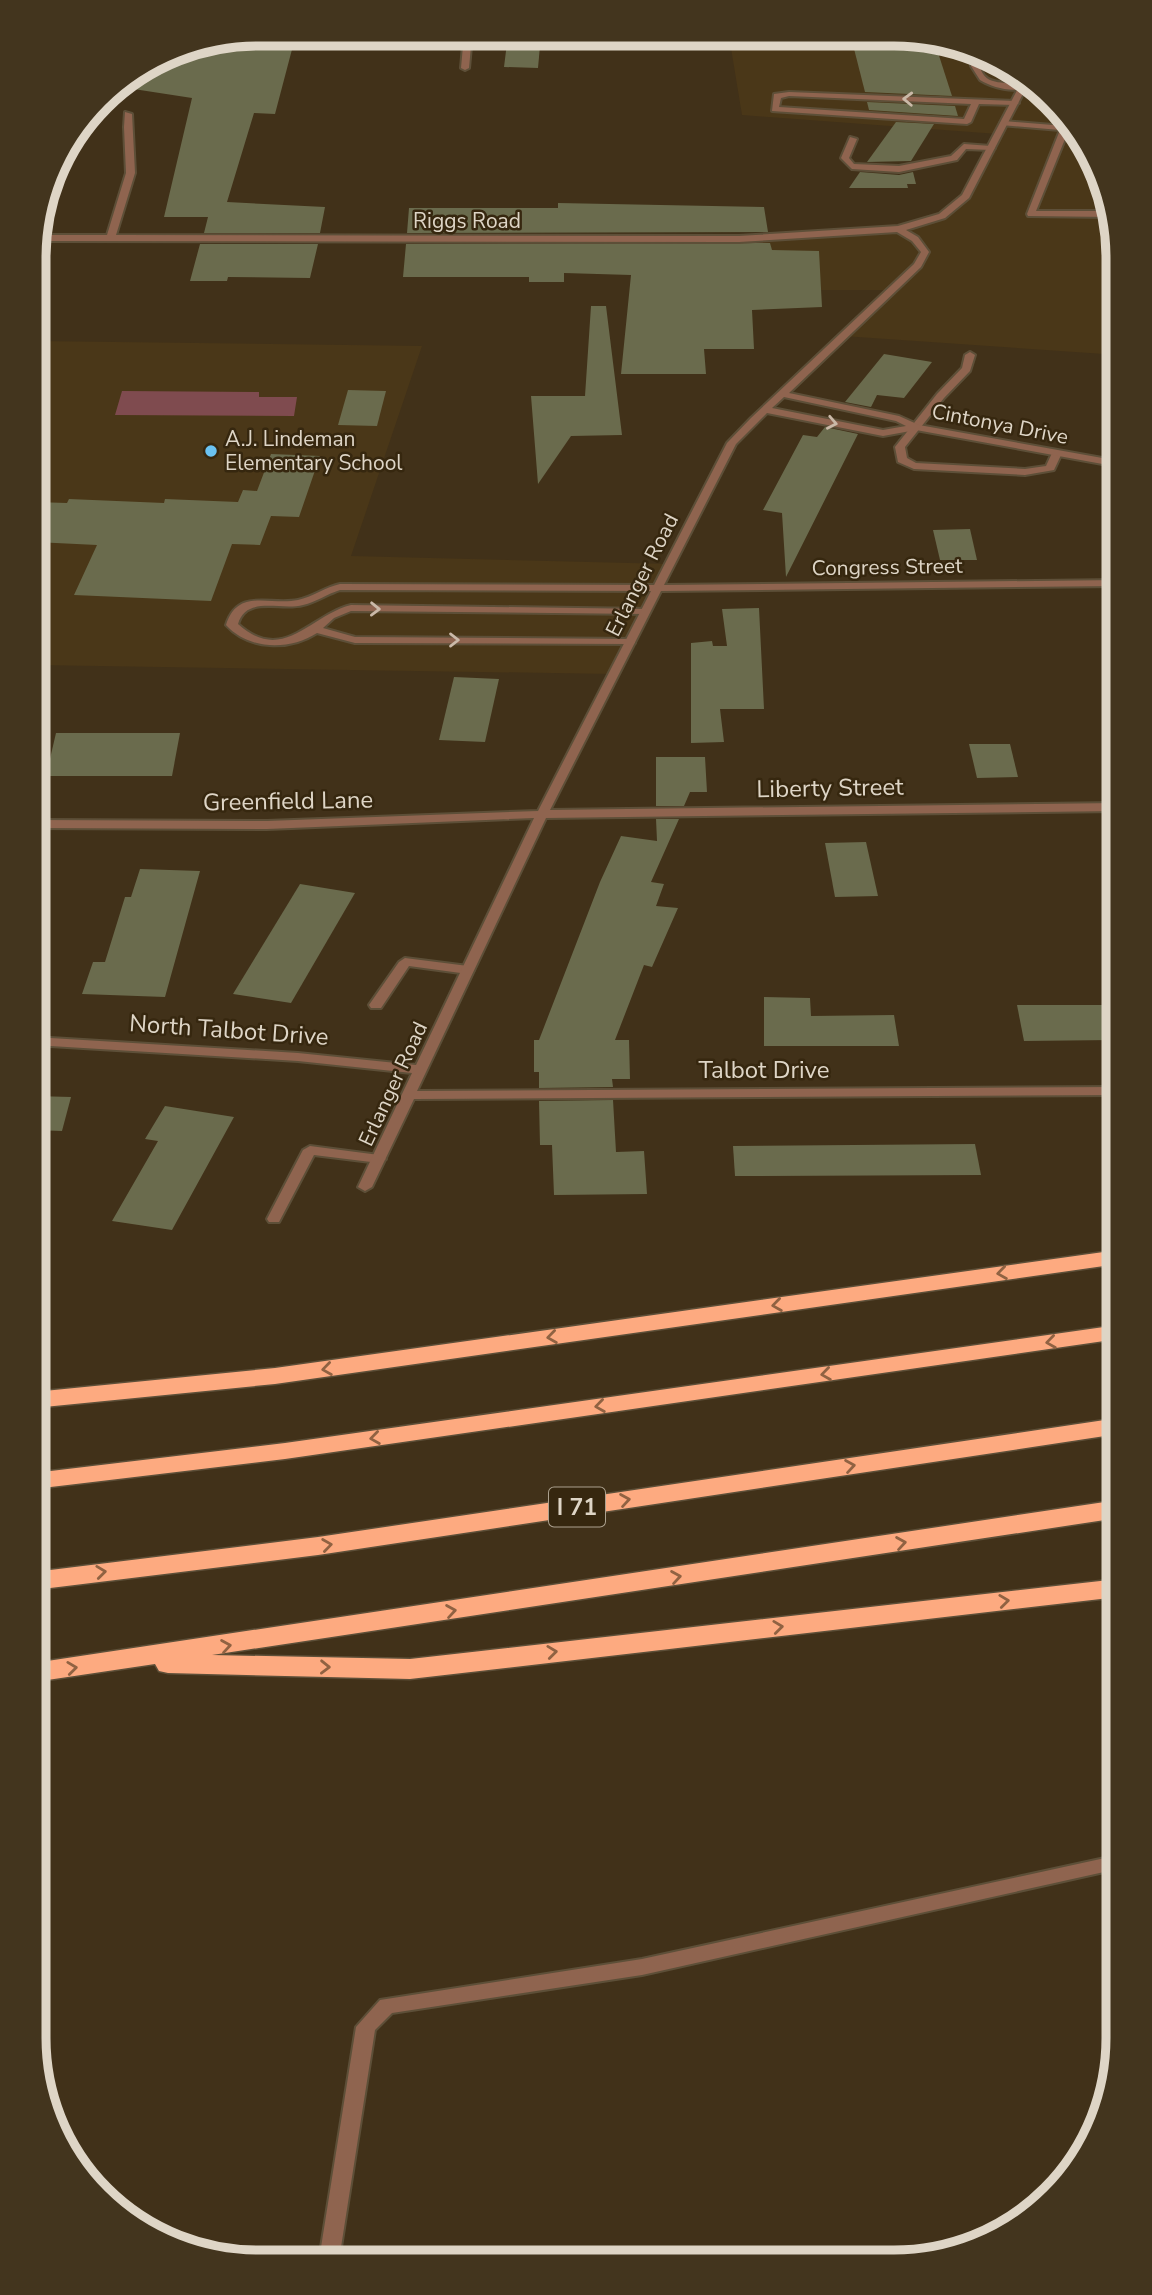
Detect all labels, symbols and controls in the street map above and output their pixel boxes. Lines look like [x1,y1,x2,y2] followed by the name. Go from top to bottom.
[902,91,913,106] one-way arrow
[413,207,521,235] street label: Riggs Road
[929,397,1071,451] street label: Cintonya Drive
[826,415,838,430] one-way arrow
[225,425,403,477] place label: A.J. Lindeman Elementary School
[203,443,219,459] marker: A.J. Lindeman Elementary School
[599,509,685,641] street label: Erlanger Road
[811,552,963,582] street label: Congress Street
[370,601,381,617] one-way arrow
[450,632,460,648] one-way arrow
[756,771,904,805] street label: Liberty Street
[202,784,374,818] street label: Greenfield Lane
[128,1007,330,1053] street label: North Talbot Drive
[352,1017,434,1151] street label: Erlanger Road
[698,1054,830,1086] street label: Talbot Drive
[997,1266,1008,1281] one-way arrow
[771,1297,783,1312] one-way arrow
[546,1329,558,1344] one-way arrow
[1045,1334,1057,1349] one-way arrow
[321,1361,332,1376] one-way arrow
[820,1366,832,1381] one-way arrow
[595,1398,606,1413] one-way arrow
[369,1430,381,1445] one-way arrow
[844,1459,856,1474] one-way arrow
[549,1488,605,1526] road number: I 71
[619,1493,631,1508] one-way arrow
[895,1535,906,1550] one-way arrow
[321,1538,333,1553] one-way arrow
[96,1565,107,1580] one-way arrow
[670,1570,681,1585] one-way arrow
[998,1593,1010,1608] one-way arrow
[445,1604,457,1619] one-way arrow
[772,1619,784,1634] one-way arrow
[220,1638,232,1653] one-way arrow
[546,1645,558,1660] one-way arrow
[320,1659,331,1675] one-way arrow
[66,1661,78,1676] one-way arrow

